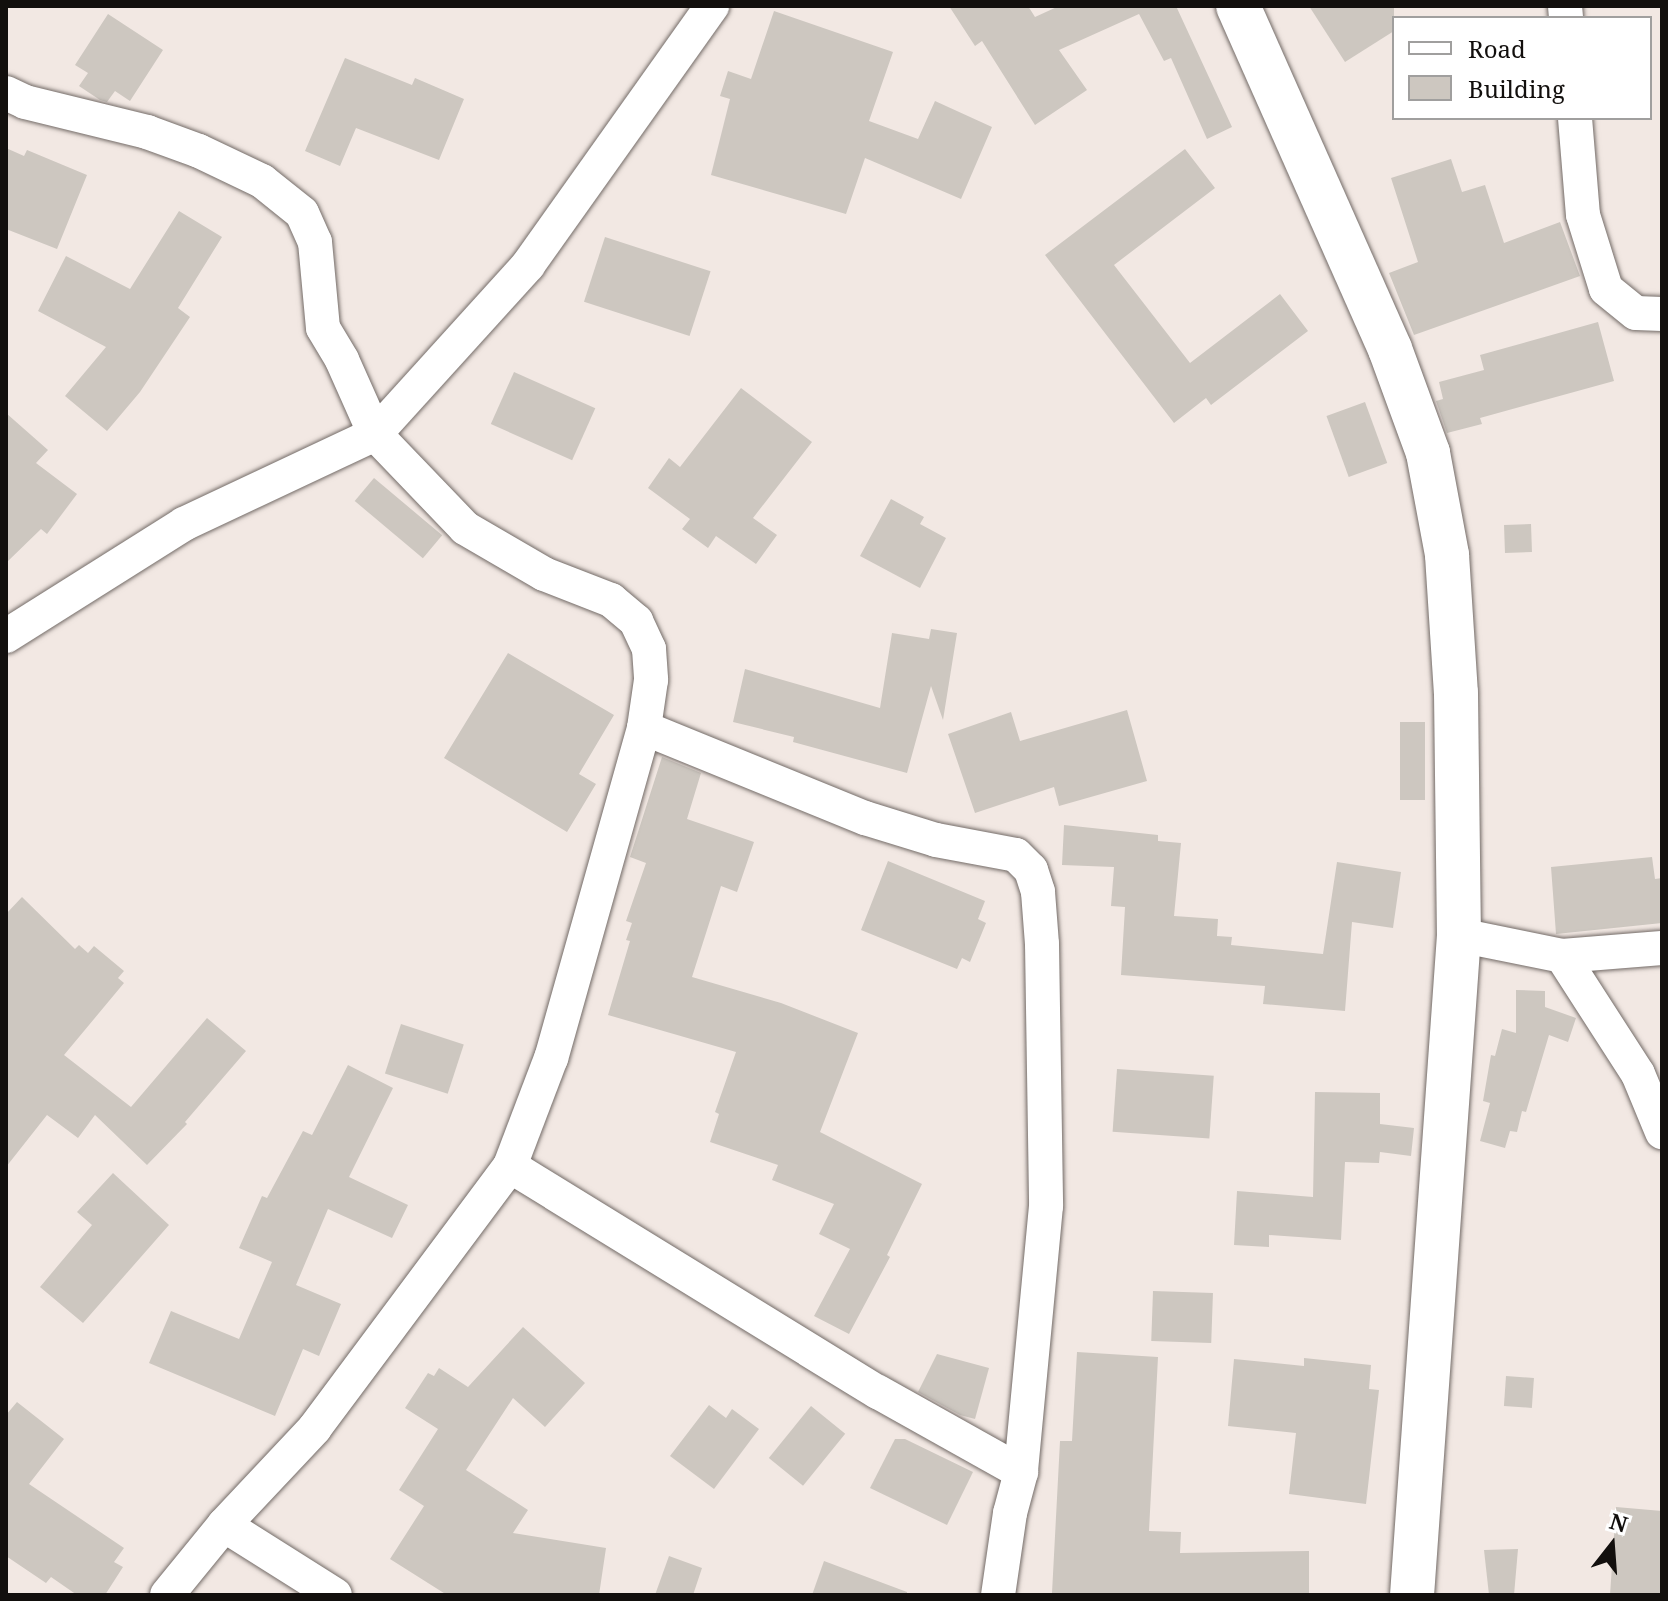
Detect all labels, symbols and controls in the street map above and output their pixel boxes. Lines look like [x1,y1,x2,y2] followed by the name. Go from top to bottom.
[1392,16,1652,120] legend
[1468,32,1526,65] text: Road
[1468,72,1565,105] text: Building
[1572,1505,1652,1585] north arrow
[1606,1505,1632,1539] text: N

